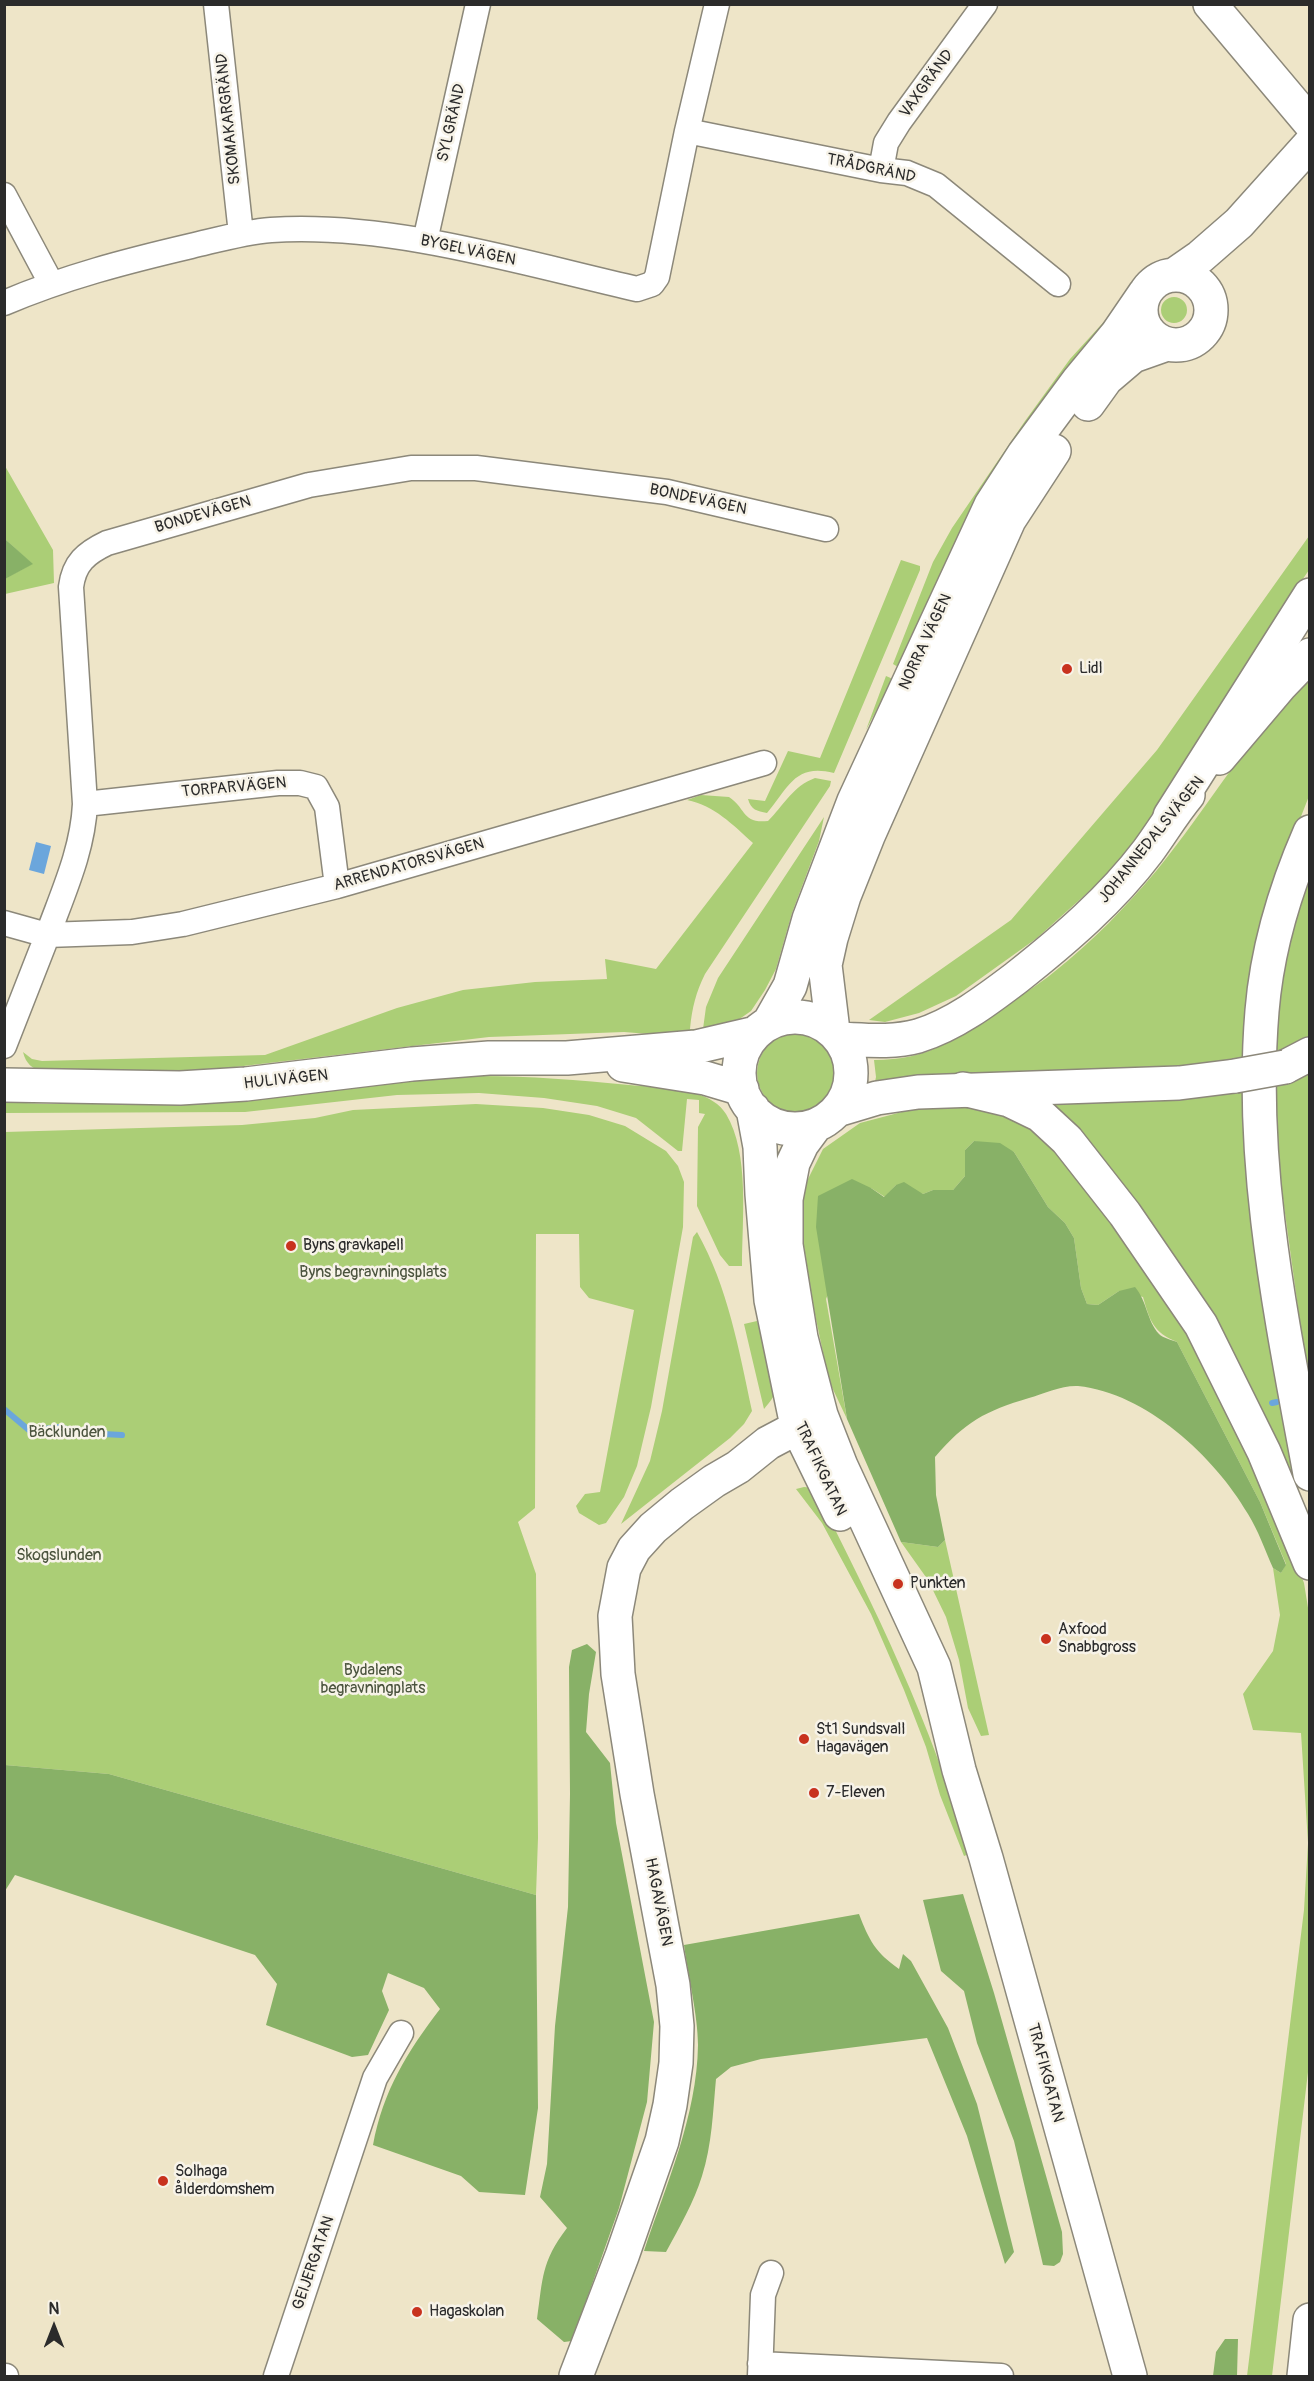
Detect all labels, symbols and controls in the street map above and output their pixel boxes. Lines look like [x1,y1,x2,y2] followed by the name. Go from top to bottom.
[896,46,958,122] street label: VAXGRÄND
[213,52,245,186] street label: SKOMAKARGRÄND
[434,82,470,164] street label: SYLGRÄND
[825,150,917,188] street label: TRÅDGRÄND
[419,232,517,270] street label: BYGELVÄGEN
[648,480,748,520] street label: BONDEVÄGEN
[153,492,253,538] street label: BONDEVÄGEN
[895,591,957,693] street label: NORRA VÄGEN
[1079,659,1103,679] place label: Lidl
[1060,662,1074,676] marker: Lidl
[1095,773,1209,907] street label: JOHANNEDALSVÄGEN
[181,774,287,802] street label: TORPARVÄGEN
[332,834,486,896] street label: ARRENDATORSVÄGEN
[243,1066,329,1094] street label: HULIVÄGEN
[303,1236,404,1256] place label: Byns gravkapell
[284,1239,298,1253] marker: Byns gravkapell
[299,1263,447,1283] park label: Byns begravningsplats
[790,1419,850,1519] street label: TRAFIKGATAN
[28,1423,106,1443] park label: Bäcklunden
[16,1546,102,1566] park label: Skogslunden
[910,1574,966,1594] place label: Punkten
[891,1577,905,1591] marker: Punkten
[1058,1620,1136,1658] place label: Axfood Snabbgross
[1039,1632,1053,1646] marker: Axfood Snabbgross
[321,1661,425,1699] park label: Bydalens begravningplats
[816,1720,905,1758] place label: St1 Sundsvall Hagavägen
[797,1732,811,1746] marker: St1 Sundsvall Hagavägen
[826,1783,885,1803] place label: 7-Eleven
[807,1786,821,1800] marker: 7-Eleven
[640,1856,676,1948] street label: HAGAVÄGEN
[1023,2021,1067,2125] street label: TRAFIKGATAN
[175,2162,275,2200] place label: Solhaga ålderdomshem
[156,2174,170,2188] marker: Solhaga ålderdomshem
[289,2214,339,2312] street label: GEIJERGATAN
[24,2297,84,2357] north arrow
[49,2299,59,2319] text: N
[429,2302,504,2322] place label: Hagaskolan
[410,2305,424,2319] marker: Hagaskolan

